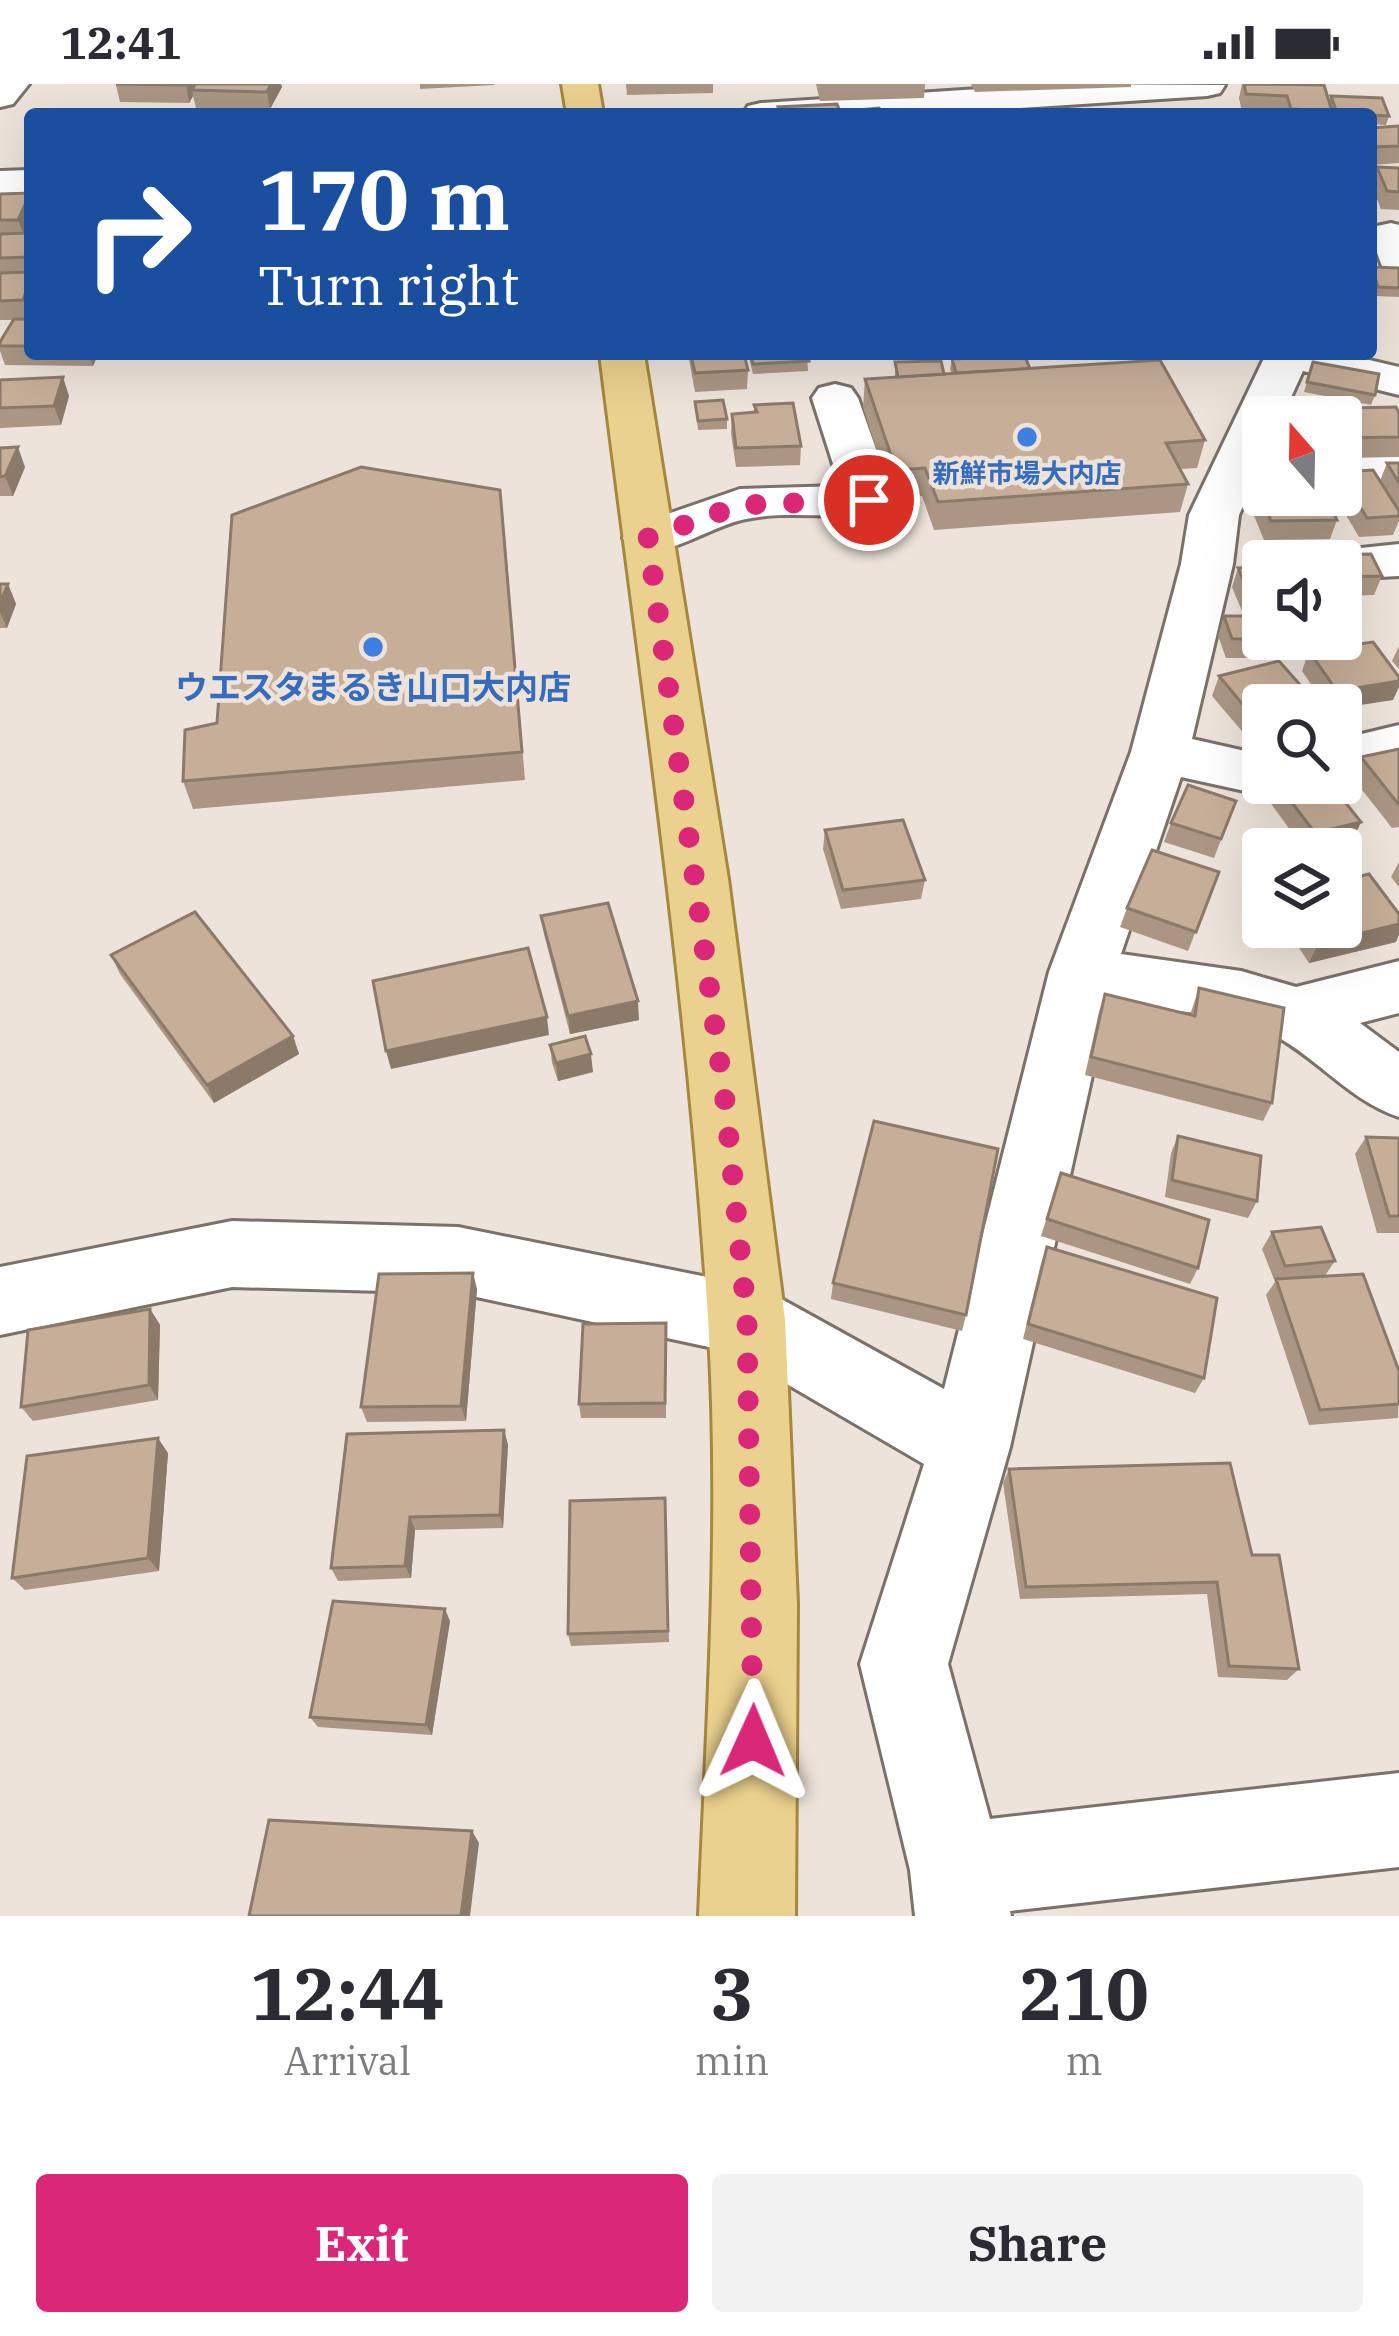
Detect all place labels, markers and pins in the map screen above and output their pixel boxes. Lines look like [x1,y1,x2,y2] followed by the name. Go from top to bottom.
[1014,424,1040,450] marker: 新鮮市場大内店
[818,449,920,551] pin
[933,455,1122,490] place label: 新鮮市場大内店
[360,634,386,660] marker: ウエスタまるき山口大内店
[175,665,571,708] place label: ウエスタまるき山口大内店

